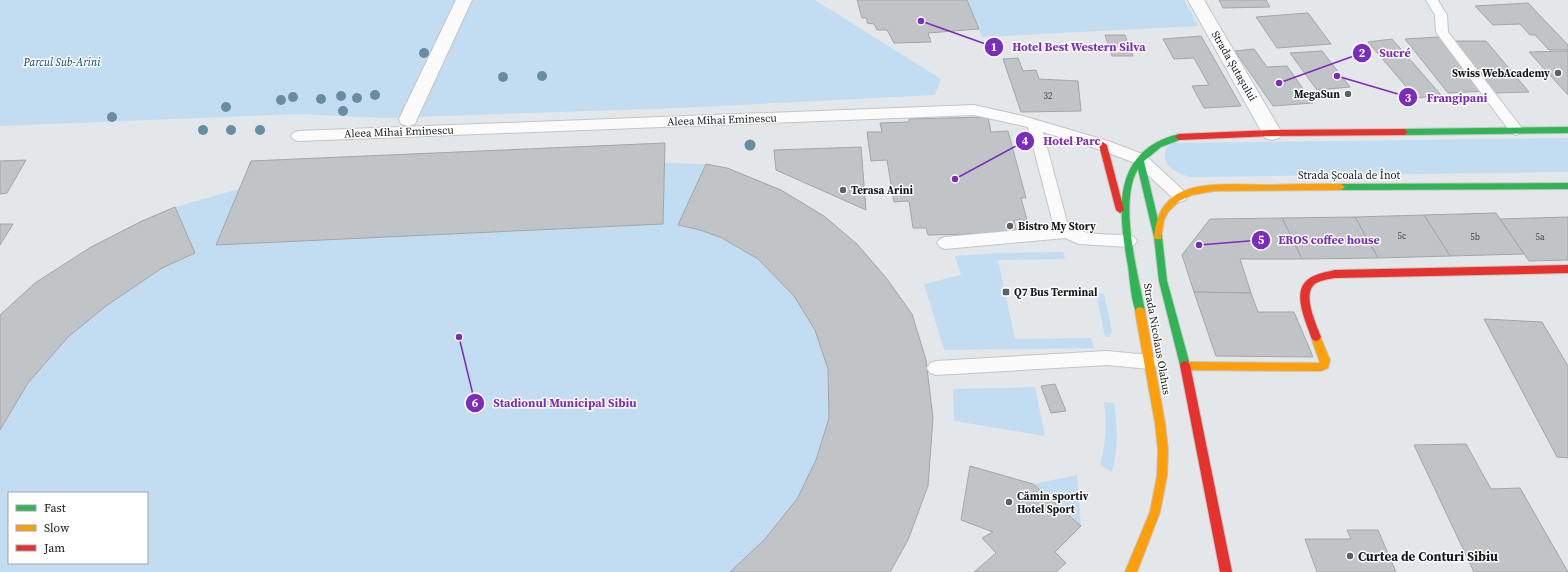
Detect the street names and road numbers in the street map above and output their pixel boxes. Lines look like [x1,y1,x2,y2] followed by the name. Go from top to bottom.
[1208,28,1260,104] street label: Strada Șutașului
[667,111,778,129] street label: Aleea Mihai Eminescu
[344,123,455,141] street label: Aleea Mihai Eminescu
[1298,168,1400,183] street label: Strada Școala de Înot
[1140,282,1174,396] street label: Strada Nicolaus Olahus

